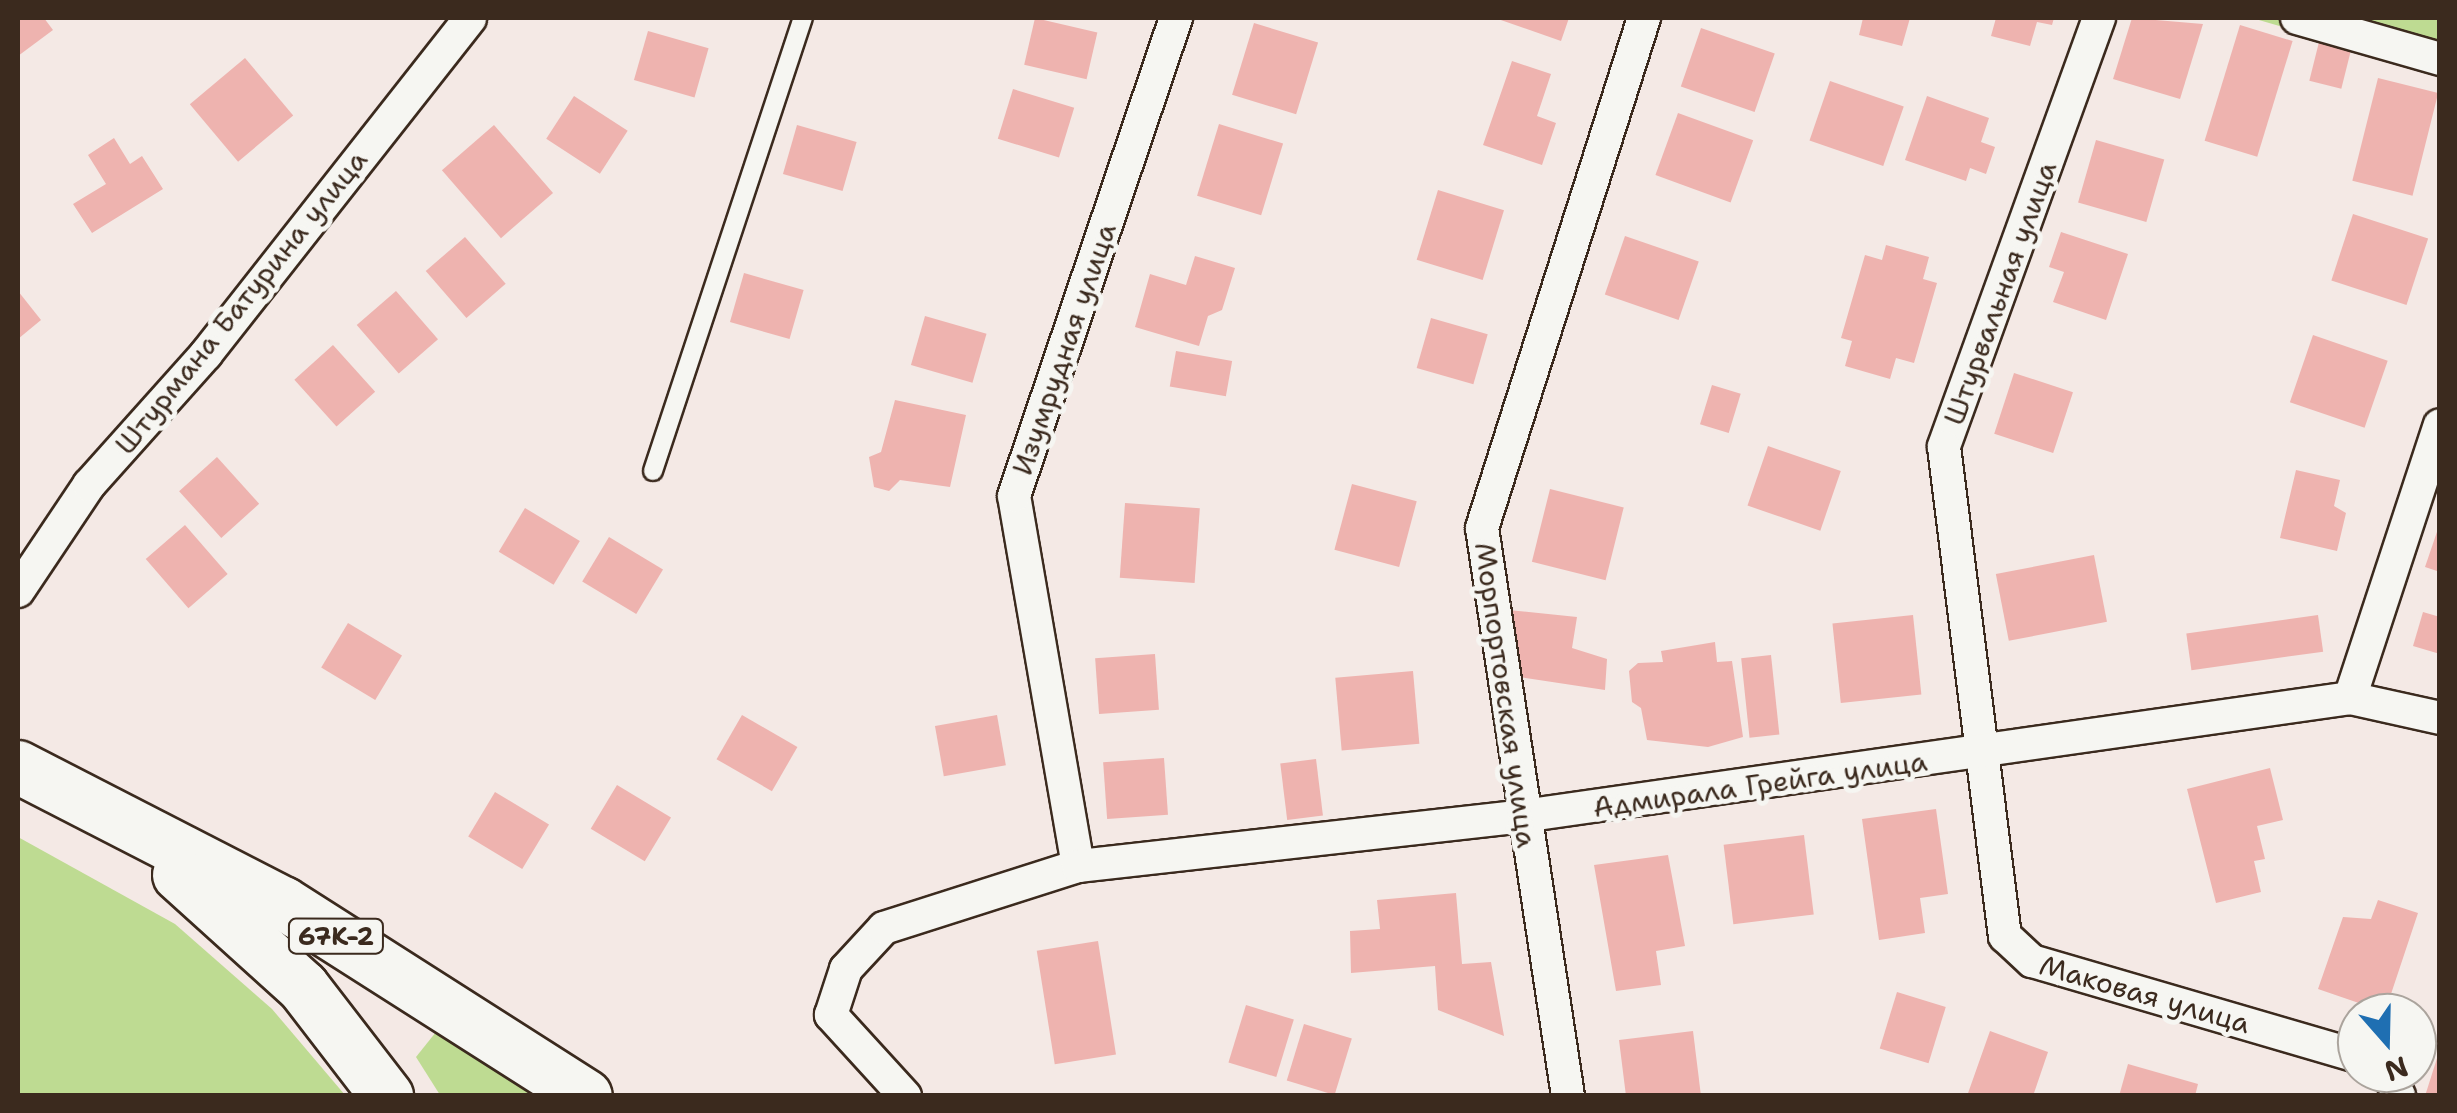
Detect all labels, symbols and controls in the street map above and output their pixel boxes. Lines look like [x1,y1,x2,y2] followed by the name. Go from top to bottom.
[108,143,374,461] street label: Штурмана Батурина улица
[1937,157,2063,429] street label: Штурвальная улица
[1005,219,1123,479] street label: Изумрудная улица
[1468,540,1544,850] street label: Морпортовская улица
[1591,744,1929,824] street label: Адмирала Грейга улица
[286,916,386,956] road number: 67К-2
[2036,948,2254,1040] street label: Маковая улица
[2337,993,2437,1093] north arrow
[2380,1048,2413,1091] text: N

